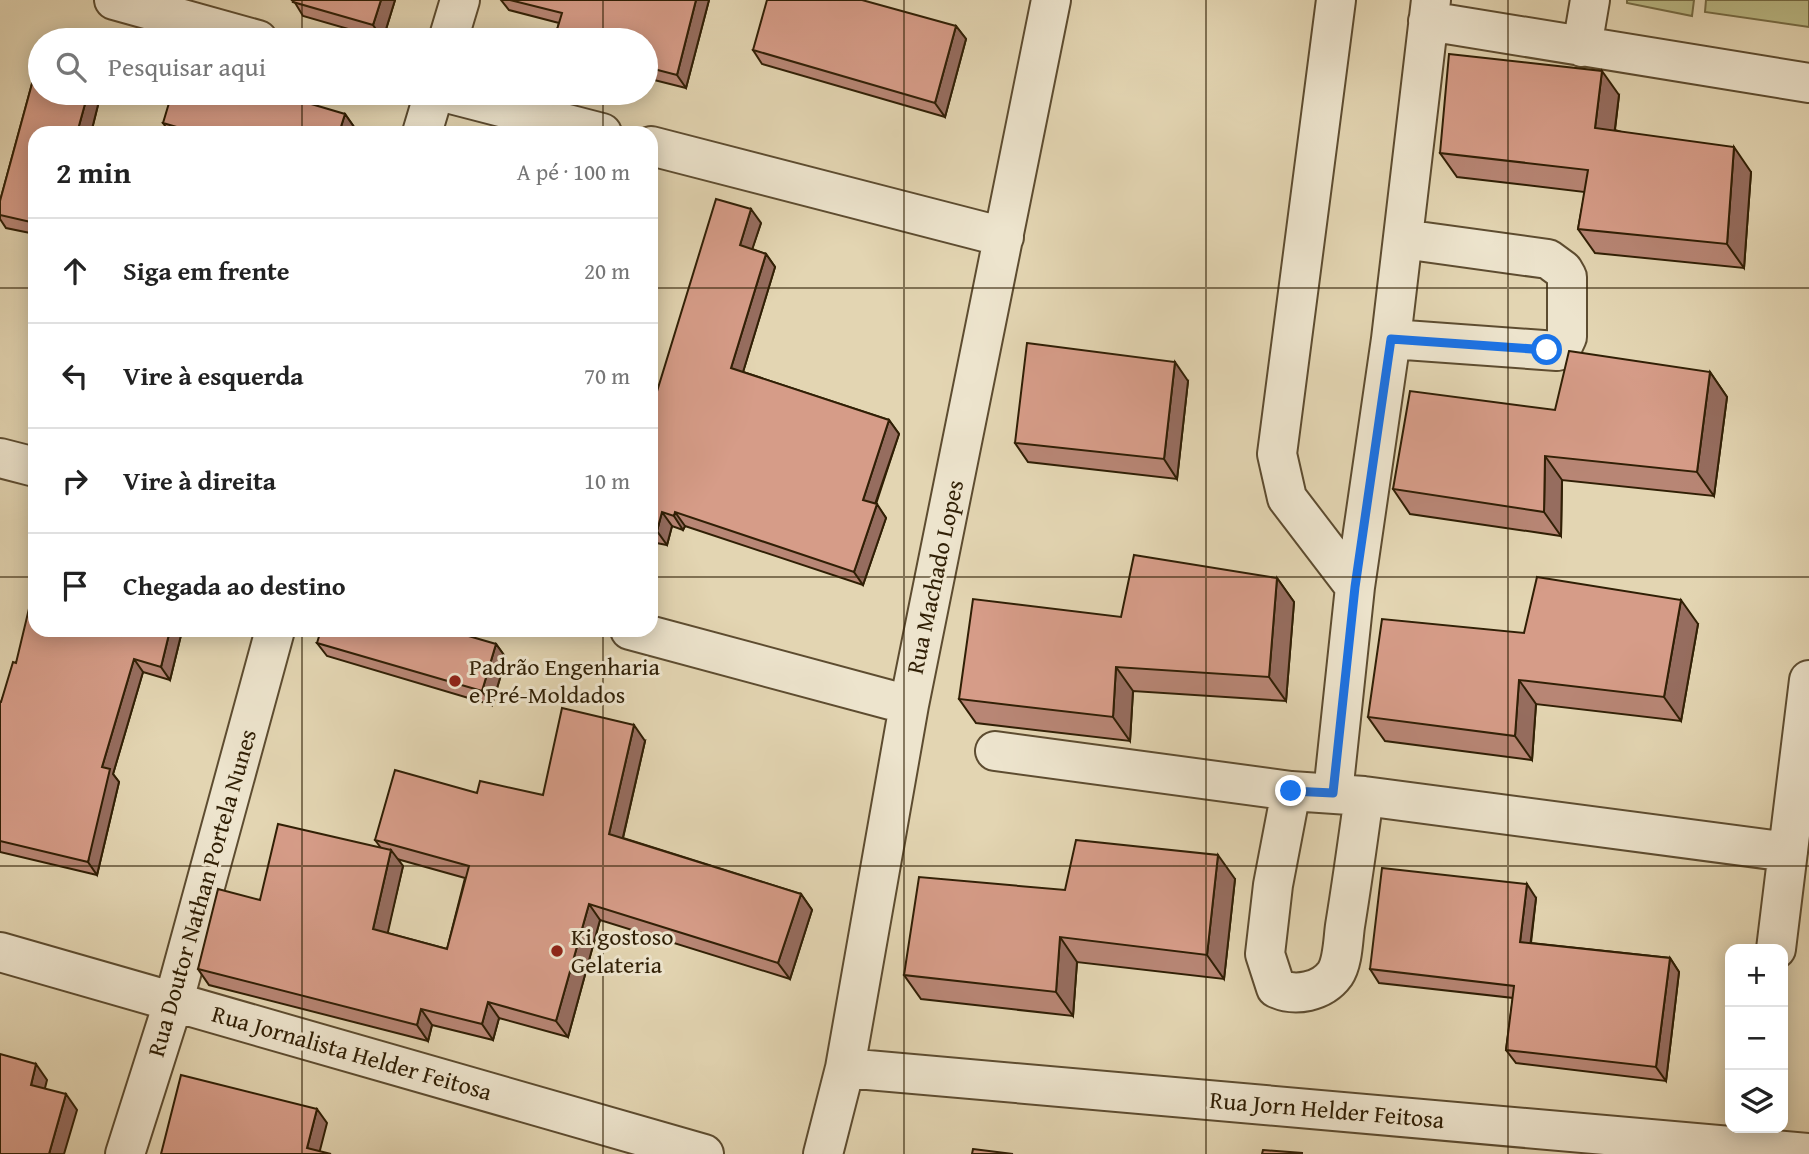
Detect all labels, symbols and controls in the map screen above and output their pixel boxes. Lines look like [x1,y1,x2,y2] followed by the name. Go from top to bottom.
[28,28,658,105] search box
[108,47,266,86] text: Pesquisar aqui
[52,48,90,86] icon: search
[56,150,131,194] text: 2 min
[517,155,630,188] text: A pé · 100 m
[123,251,290,290] text: Siga em frente
[56,252,94,290] icon: ahead
[584,254,630,287] text: 20 m
[1531,334,1562,365] route start
[123,356,304,395] text: Vire à esquerda
[56,357,94,395] icon: left
[584,359,630,392] text: 70 m
[123,461,276,500] text: Vire à direita
[56,462,94,500] icon: right
[584,464,630,497] text: 10 m
[897,477,972,677] street label: Rua Machado Lopes
[123,566,346,605] text: Chegada ao destino
[56,567,94,605] icon: arrive
[469,649,661,712] place label: Padrão Engenharia e Pré-Moldados
[447,673,463,689] marker: Padrão Engenharia e Pré-Moldados
[138,725,265,1061] street label: Rua Doutor Nathan Portela Nunes
[1275,775,1306,806] route end
[571,919,673,982] place label: Ki gostoso Gelateria
[549,943,565,959] marker: Ki gostoso Gelateria
[1725,944,1788,1133] map controls
[1725,944,1788,1007] button: +
[208,996,497,1109] street label: Rua Jornalista Helder Feitosa
[1725,1007,1788,1070] button: −
[1725,1070,1788,1133] button: layers
[1208,1082,1446,1137] street label: Rua Jorn Helder Feitosa

